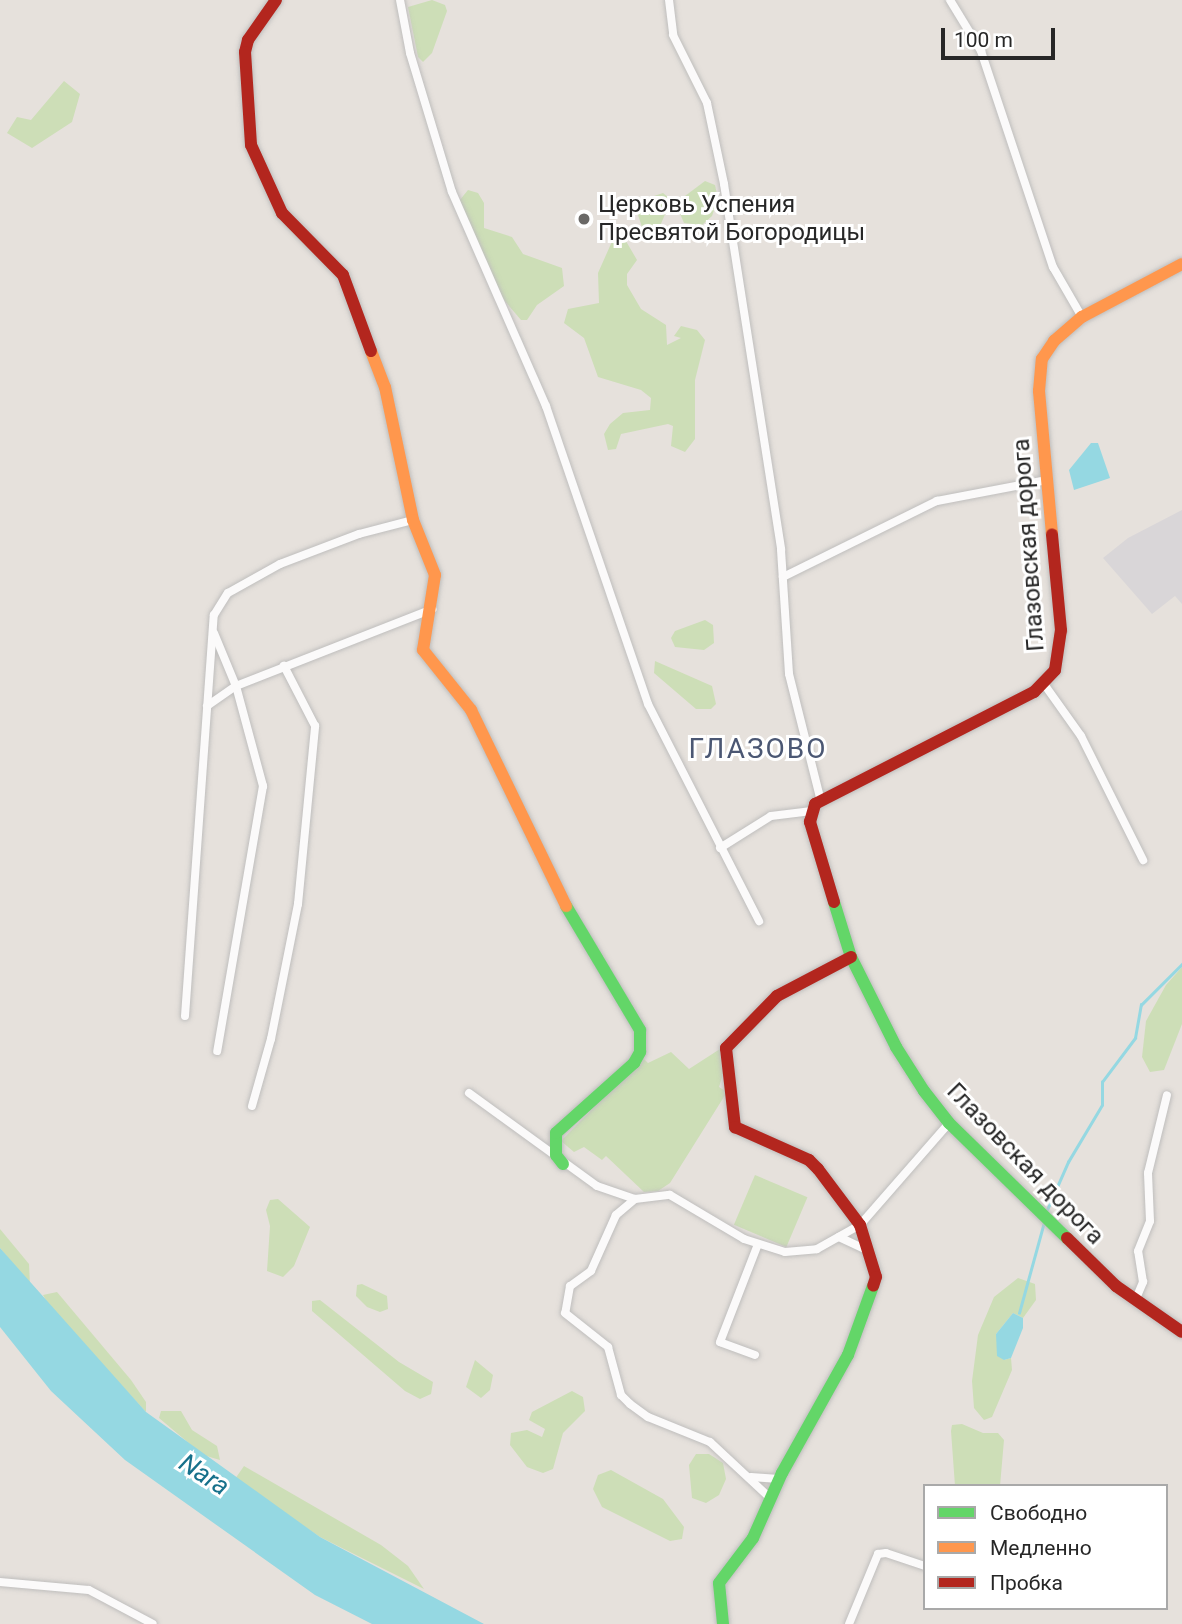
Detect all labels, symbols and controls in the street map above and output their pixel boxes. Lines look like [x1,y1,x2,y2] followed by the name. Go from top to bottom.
[944,14,1058,58] scale bar
[954,28,1013,52] text: 100 m
[598,191,865,247] place label: Церковь Успения Пресвятой Богородицы
[576,211,592,227] marker: Церковь Успения Пресвятой Богородицы
[1007,438,1051,652] street label: Глазовская дорога
[689,732,827,766] district label: ГЛАЗОВО
[941,1077,1109,1251] street label: Глазовская дорога
[173,1447,235,1503] water label: Nara
[923,1484,1168,1610] legend
[990,1501,1087,1525] text: Свободно
[990,1536,1092,1560] text: Медленно
[990,1571,1063,1595] text: Пробка

